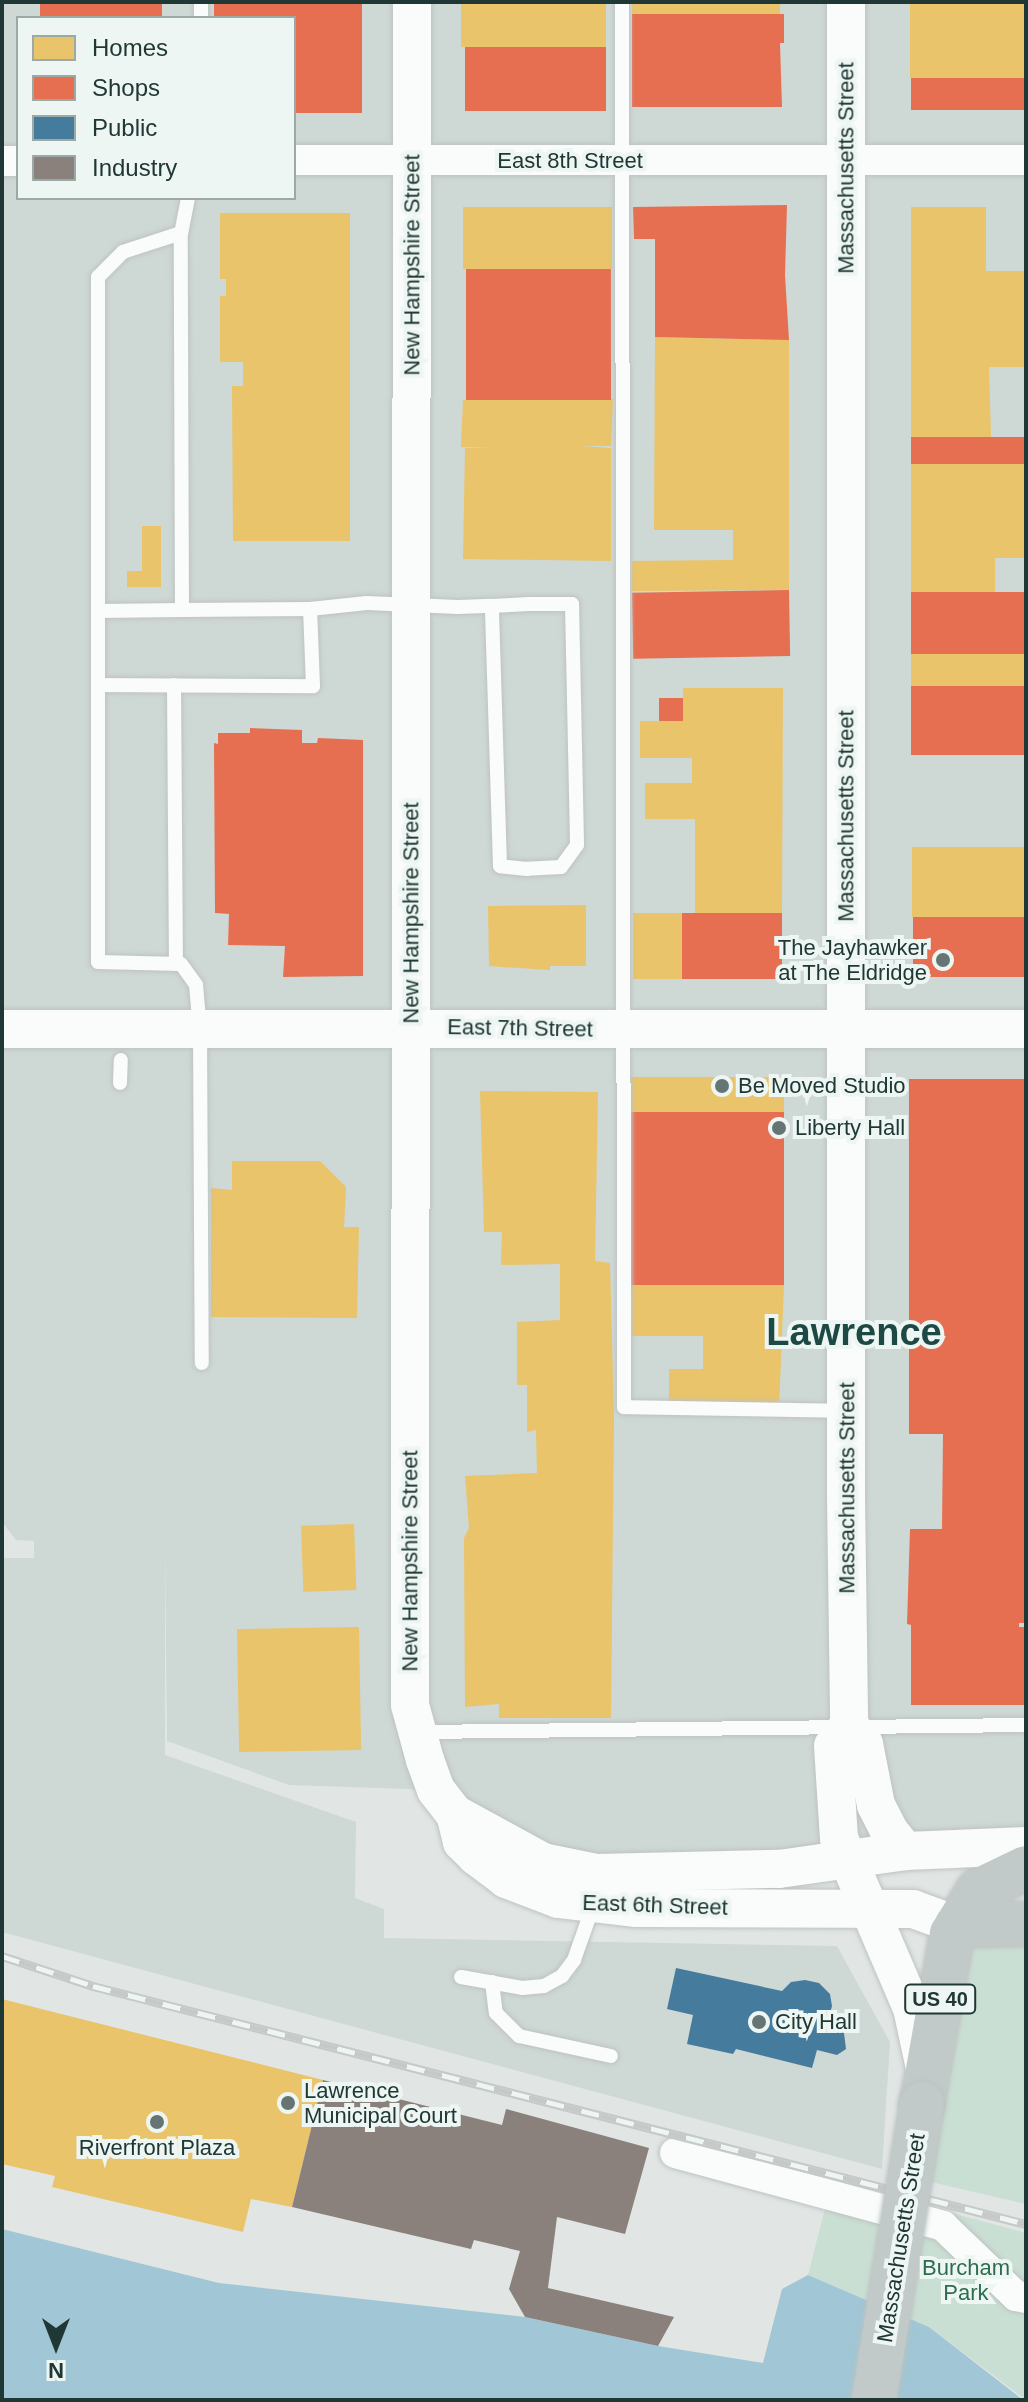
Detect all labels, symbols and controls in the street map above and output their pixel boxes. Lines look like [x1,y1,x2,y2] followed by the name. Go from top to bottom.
[16,16,296,200] legend
[92,34,168,61] text: Homes
[833,62,859,274] street label: Massachusetts Street
[92,74,160,101] text: Shops
[92,114,157,141] text: Public
[497,148,643,174] street label: East 8th Street
[92,154,177,181] text: Industry
[399,154,425,376] street label: New Hampshire Street
[833,710,859,922] street label: Massachusetts Street
[398,802,424,1024] street label: New Hampshire Street
[778,934,927,986] place label: The Jayhawker at The Eldridge
[934,951,952,969] marker: The Jayhawker at The Eldridge
[447,1014,593,1042] street label: East 7th Street
[738,1073,906,1099] place label: Be Moved Studio
[713,1077,731,1095] marker: Be Moved Studio
[795,1115,905,1141] place label: Liberty Hall
[770,1119,788,1137] marker: Liberty Hall
[766,1310,942,1356] district label: Lawrence
[834,1382,860,1594] street label: Massachusetts Street
[397,1450,423,1672] street label: New Hampshire Street
[582,1889,728,1921] street label: East 6th Street
[904,1983,976,2015] road number: US 40
[775,2009,857,2035] place label: City Hall
[750,2013,768,2031] marker: City Hall
[304,2077,457,2128] place label: Lawrence Municipal Court
[279,2094,297,2112] marker: Lawrence Municipal Court
[148,2113,166,2131] marker: Riverfront Plaza
[871,2131,931,2345] street label: Massachusetts Street
[79,2135,235,2161] place label: Riverfront Plaza
[922,2254,1010,2306] park label: Burcham Park
[16,2306,96,2386] north arrow
[48,2358,64,2383] text: N

